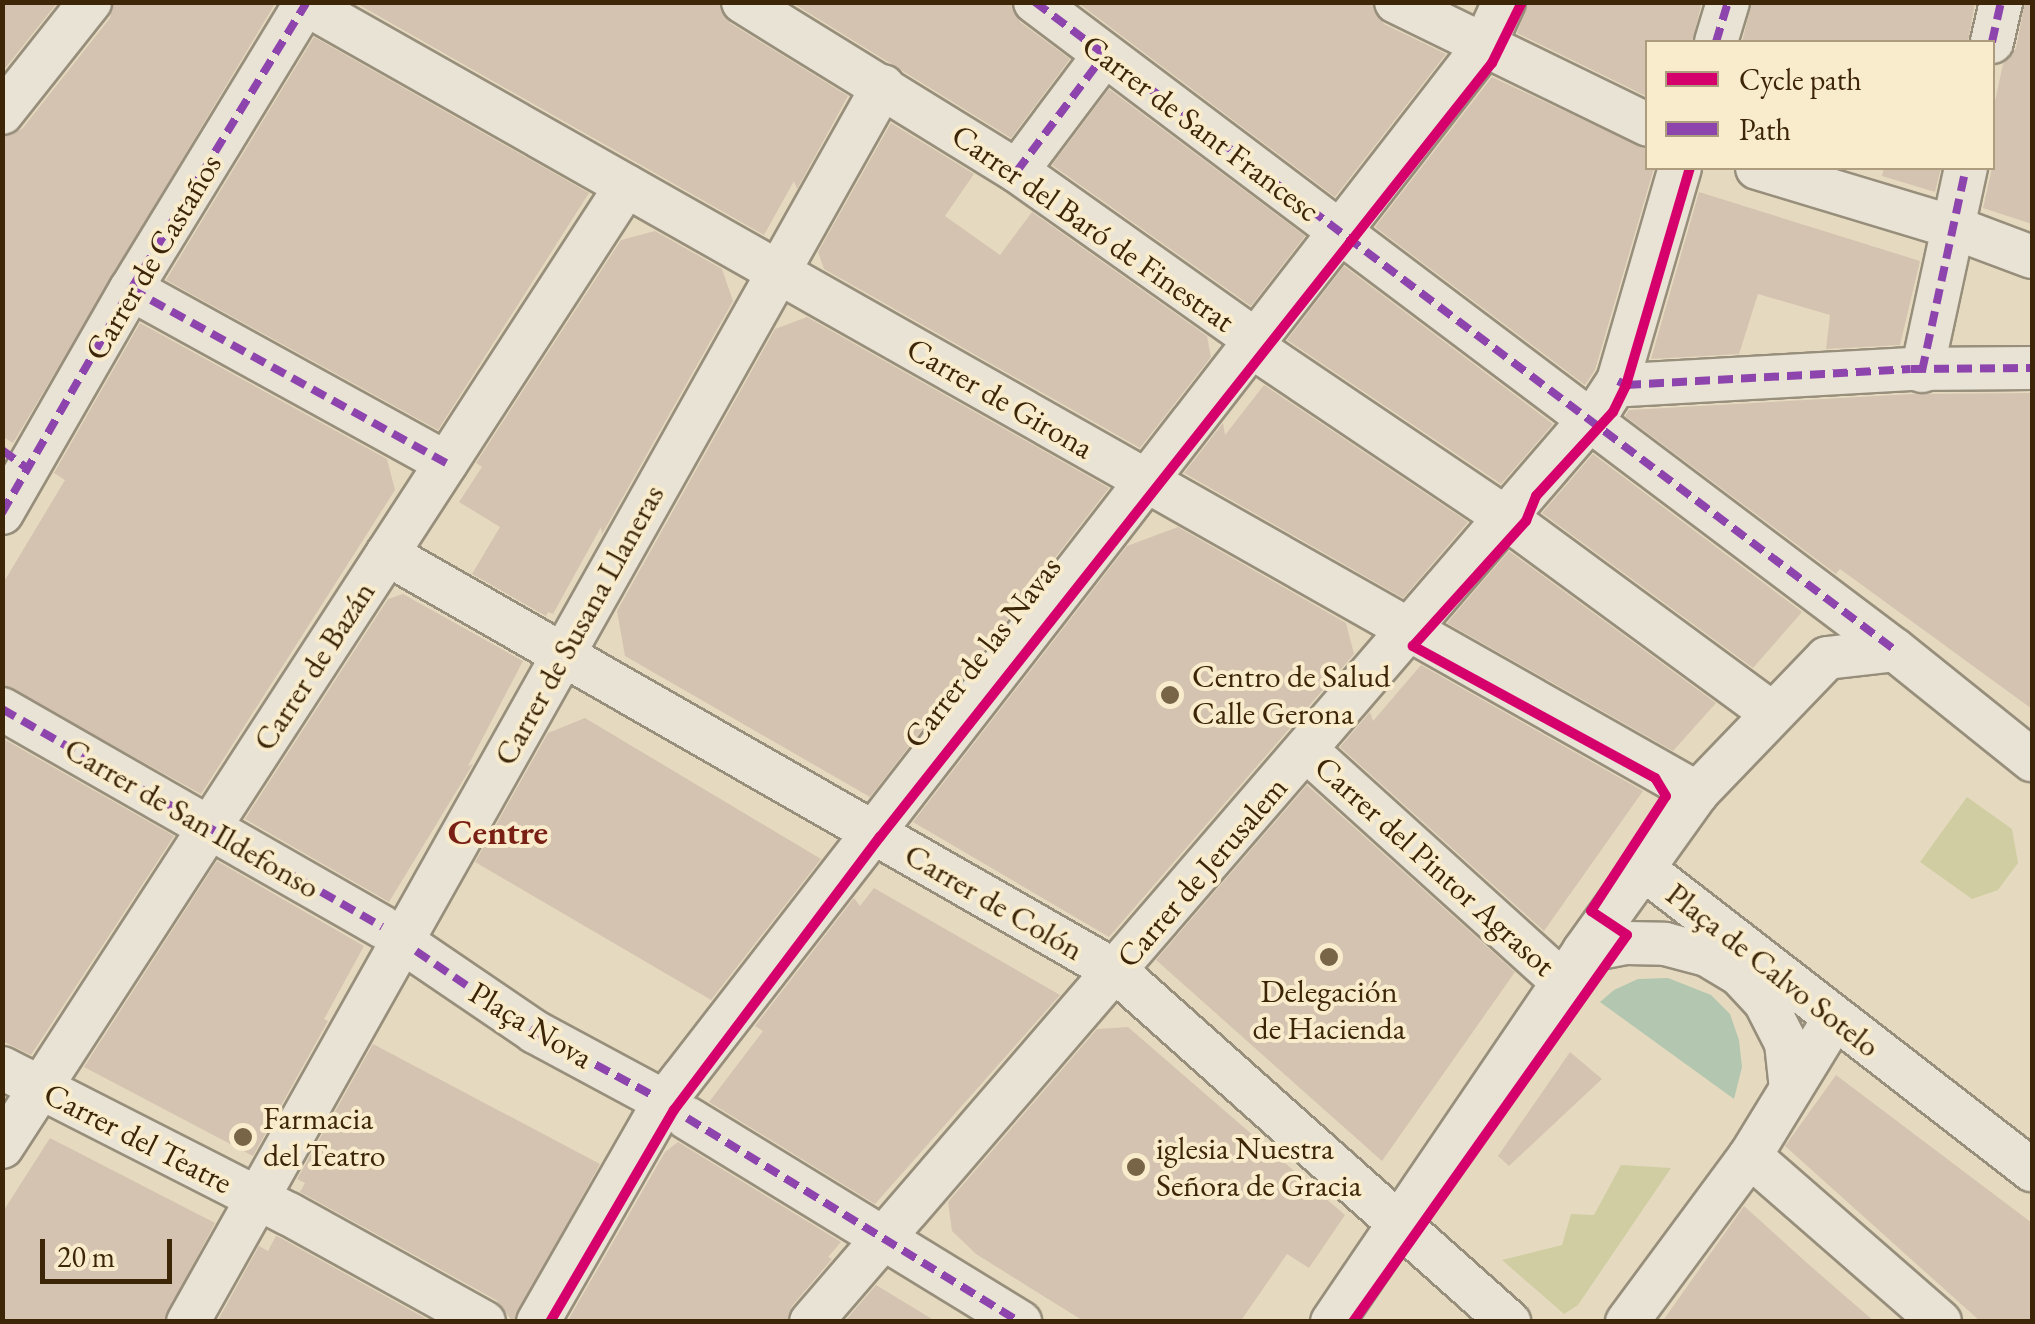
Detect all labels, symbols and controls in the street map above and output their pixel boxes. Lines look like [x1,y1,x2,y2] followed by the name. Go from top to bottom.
[1075,26,1327,230] street label: Carrer de Sant Francesc
[1645,40,1995,170] legend
[1739,60,1862,99] text: Cycle path
[1739,110,1791,149] text: Path
[944,116,1242,340] street label: Carrer del Baró de Finestrat
[76,147,230,367] street label: Carrer de Castaños
[900,329,1100,467] street label: Carrer de Girona
[486,478,672,772] street label: Carrer de Susana Llaneras
[895,548,1069,756] street label: Carrer de las Navas
[245,574,383,758] street label: Carrer de Bazán
[1192,658,1391,733] place label: Centro de Salud Calle Gerona
[1157,682,1183,708] marker: Centro de Salud Calle Gerona
[58,729,326,907] street label: Carrer de San Ildefonso
[1307,748,1563,984] street label: Carrer del Pintor Agrasot
[1109,769,1295,975] street label: Carrer de Jerusalem
[448,811,548,853] district label: Centre
[898,835,1090,969] street label: Carrer de Colón
[1659,875,1887,1065] street label: Plaça de Calvo Sotelo
[1318,946,1340,968] marker: Delegación de Hacienda
[462,973,600,1077] street label: Plaça Nova
[1253,973,1405,1048] place label: Delegación de Hacienda
[38,1074,238,1202] street label: Carrer del Teatre
[263,1100,386,1175] place label: Farmacia del Teatro
[232,1126,254,1148] marker: Farmacia del Teatro
[1156,1130,1361,1205] place label: iglesia Nuestra Señora de Gracia
[1125,1156,1147,1178] marker: iglesia Nuestra Señora de Gracia
[45,1219,178,1281] scale bar
[57,1237,115,1276] text: 20 m

